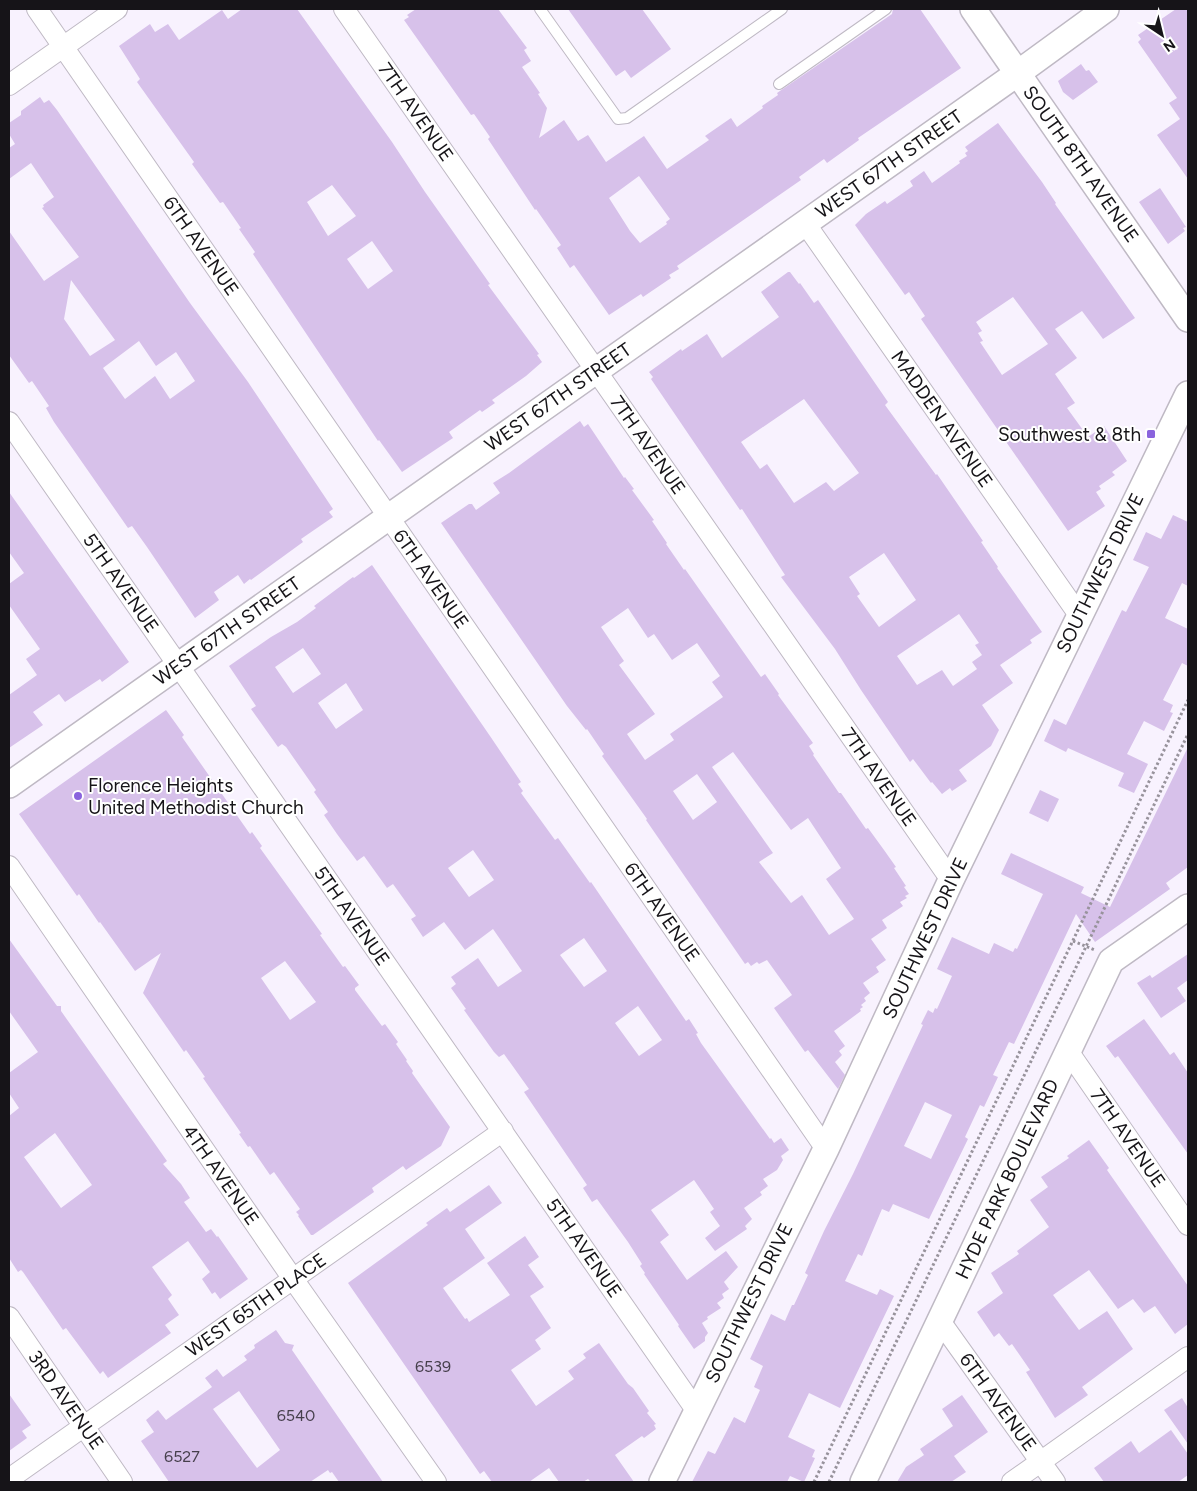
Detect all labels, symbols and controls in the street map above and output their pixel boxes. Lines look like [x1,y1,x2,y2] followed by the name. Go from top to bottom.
[1137,10,1187,60] north arrow
[1160,35,1178,55] text: N
[373,58,459,166] street label: 7TH AVENUE
[1018,81,1144,247] street label: SOUTH 8TH AVENUE
[811,104,967,223] street label: WEST 67TH STREET
[158,192,244,300] street label: 6TH AVENUE
[480,337,636,456] street label: WEST 67TH STREET
[886,346,998,492] street label: MADDEN AVENUE
[605,391,691,499] street label: 7TH AVENUE
[998,423,1141,446] place label: Southwest & 8th
[1145,428,1157,440] marker: Southwest & 8th
[1051,489,1149,657] street label: SOUTHWEST DRIVE
[388,525,474,633] street label: 6TH AVENUE
[78,529,164,637] street label: 5TH AVENUE
[149,571,305,690] street label: WEST 67TH STREET
[836,723,922,831] street label: 7TH AVENUE
[88,774,304,819] place label: Florence Heights United Methodist Church
[72,790,84,802] marker: Florence Heights United Methodist Church
[878,854,972,1022] street label: SOUTHWEST DRIVE
[619,858,705,966] street label: 6TH AVENUE
[309,862,395,970] street label: 5TH AVENUE
[951,1075,1063,1283] street label: HYDE PARK BOULEVARD
[1085,1084,1171,1192] street label: 7TH AVENUE
[178,1120,264,1230] street label: 4TH AVENUE
[541,1194,627,1302] street label: 5TH AVENUE
[700,1219,798,1387] street label: SOUTHWEST DRIVE
[182,1248,330,1362] street label: WEST 65TH PLACE
[23,1346,109,1454] street label: 3RD AVENUE
[955,1348,1041,1456] street label: 6TH AVENUE
[415,1357,451,1376] house number: 6539
[277,1406,315,1425] house number: 6540
[164,1447,200,1466] house number: 6527

